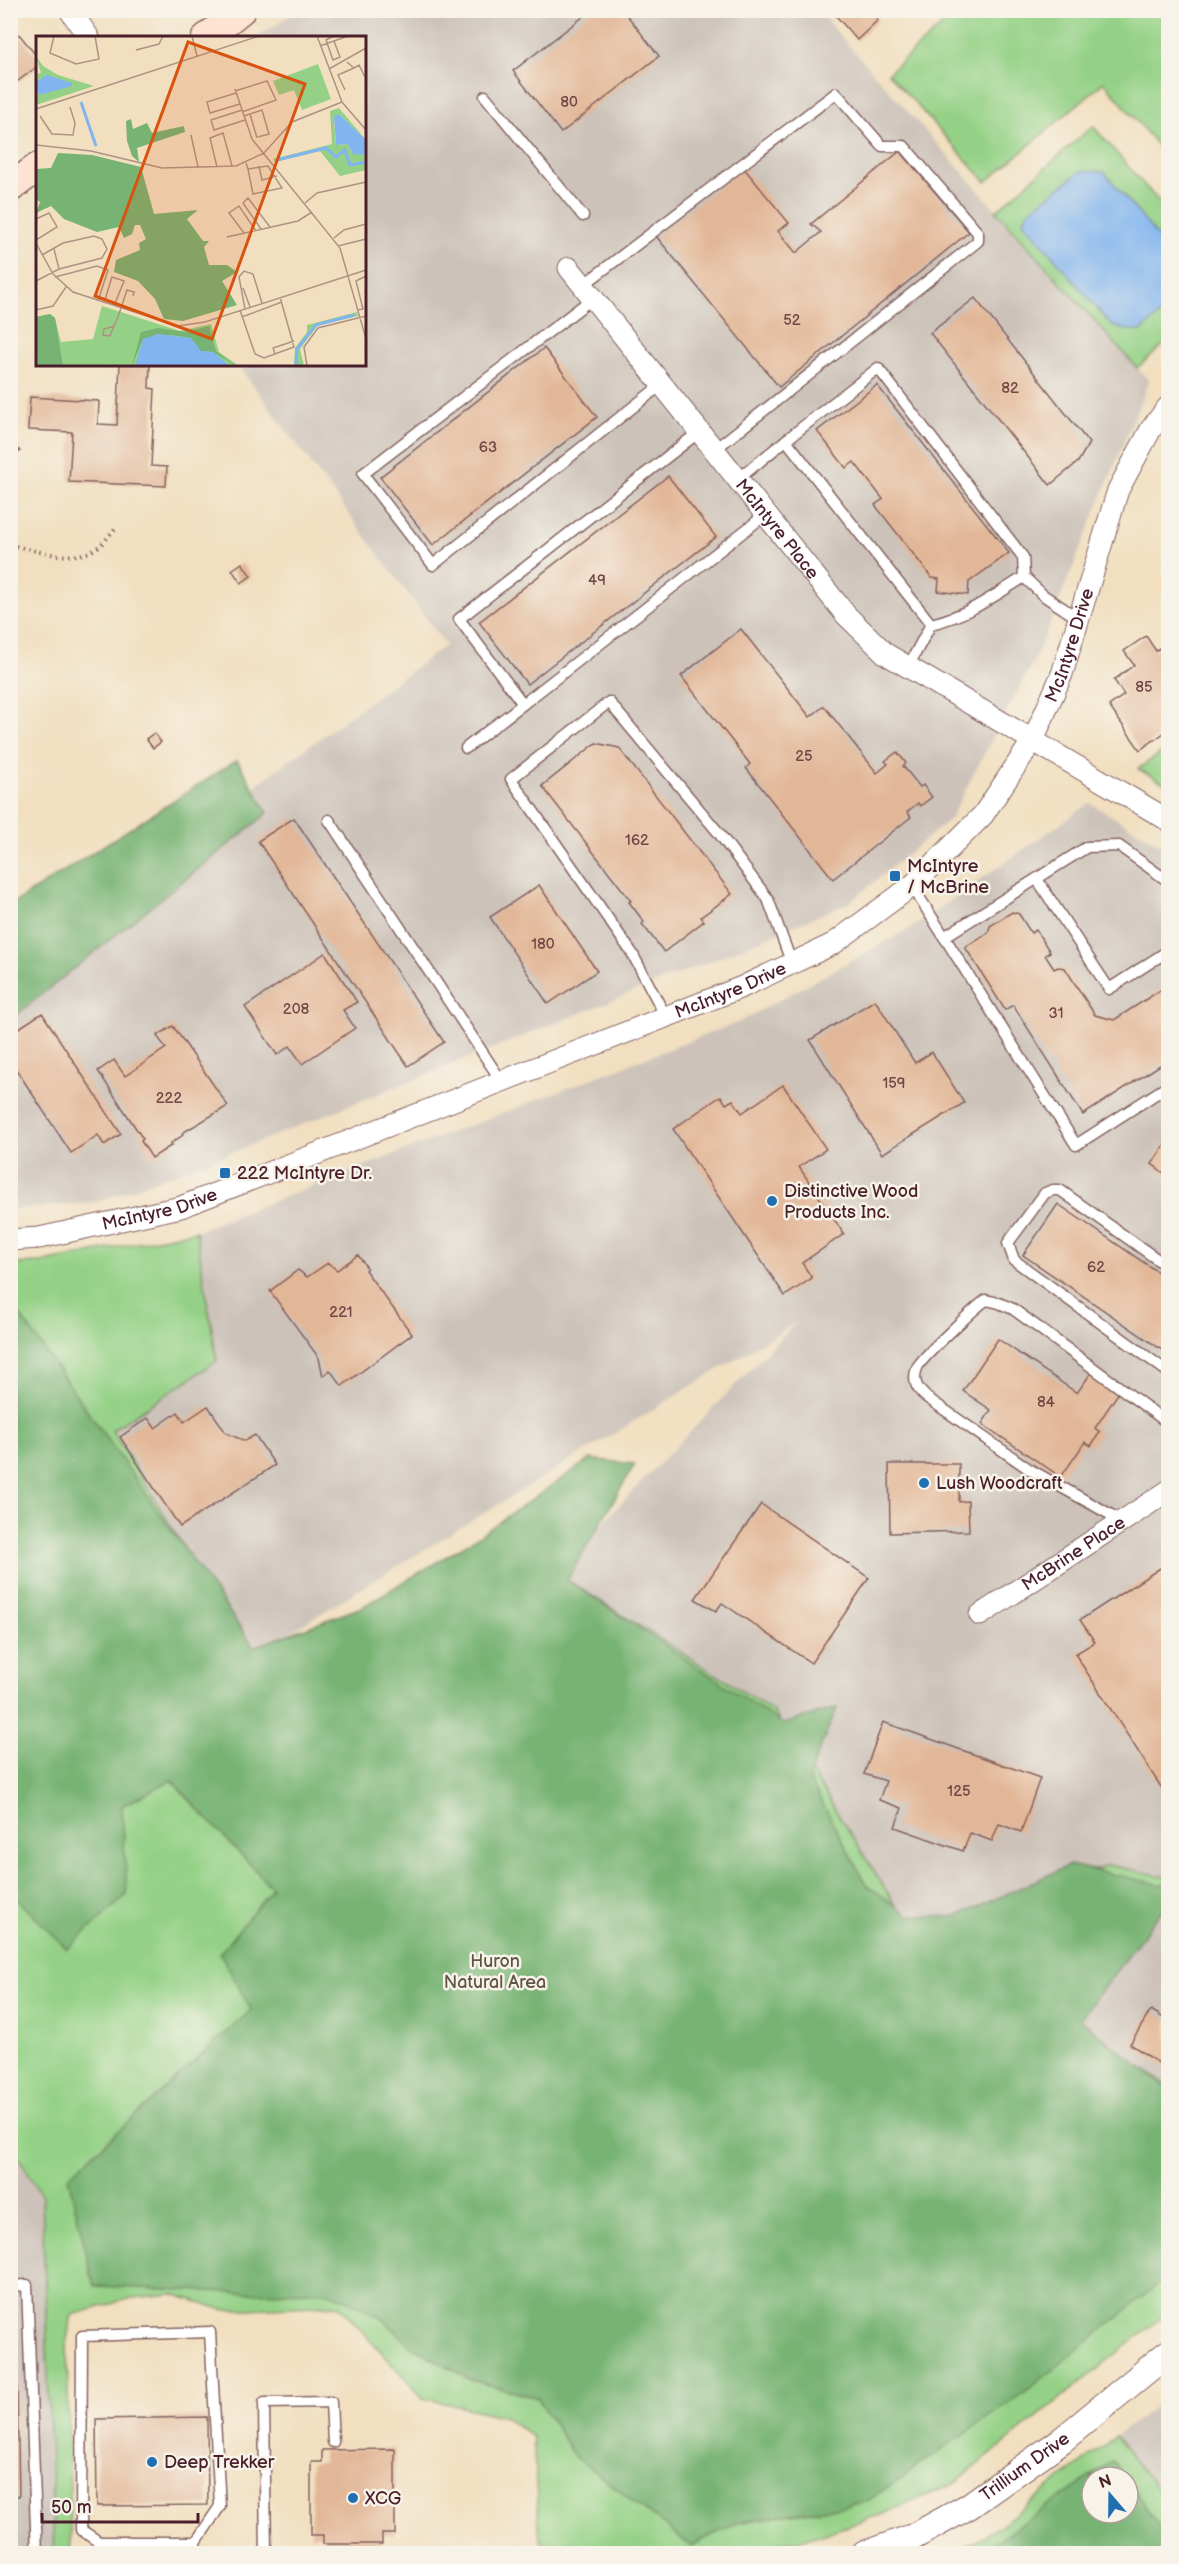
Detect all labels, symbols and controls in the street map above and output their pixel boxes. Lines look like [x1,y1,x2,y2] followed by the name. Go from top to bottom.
[36,36,366,366] inset map
[560,93,578,112] house number: 80
[783,311,801,330] house number: 52
[1001,379,1019,398] house number: 82
[479,438,497,457] house number: 63
[731,475,824,583] street label: McIntyre Place
[588,571,606,590] house number: 49
[1040,585,1098,705] street label: McIntyre Drive
[1135,678,1153,697] house number: 85
[795,747,813,766] house number: 25
[625,831,649,850] house number: 162
[907,856,989,898] place label: McIntyre / McBrine
[888,869,902,883] marker: McIntyre / McBrine
[531,935,555,954] house number: 180
[672,957,790,1023] street label: McIntyre Drive
[283,1000,309,1019] house number: 208
[1048,1004,1064,1023] house number: 31
[882,1074,906,1093] house number: 159
[156,1089,182,1108] house number: 222
[237,1163,372,1184] place label: 222 McIntyre Dr.
[218,1166,232,1180] marker: 222 McIntyre Dr.
[784,1181,918,1223] place label: Distinctive Wood Products Inc.
[100,1183,220,1234] street label: McIntyre Drive
[765,1194,779,1208] marker: Distinctive Wood Products Inc.
[1087,1258,1105,1277] house number: 62
[329,1303,353,1322] house number: 221
[1037,1393,1055,1412] house number: 84
[936,1473,1063,1494] place label: Lush Woodcraft
[917,1476,931,1490] marker: Lush Woodcraft
[1018,1511,1129,1595] street label: McBrine Place
[947,1782,971,1801] house number: 125
[444,1951,546,1993] park label: Huron Natural Area
[976,2428,1074,2506] street label: Trillium Drive
[164,2452,275,2473] place label: Deep Trekker
[145,2455,159,2469] marker: Deep Trekker
[1080,2465,1140,2525] north arrow
[1096,2471,1114,2493] text: N
[42,2486,198,2524] scale bar
[364,2488,401,2509] place label: XCG
[346,2491,360,2505] marker: XCG
[51,2497,92,2518] text: 50 m

